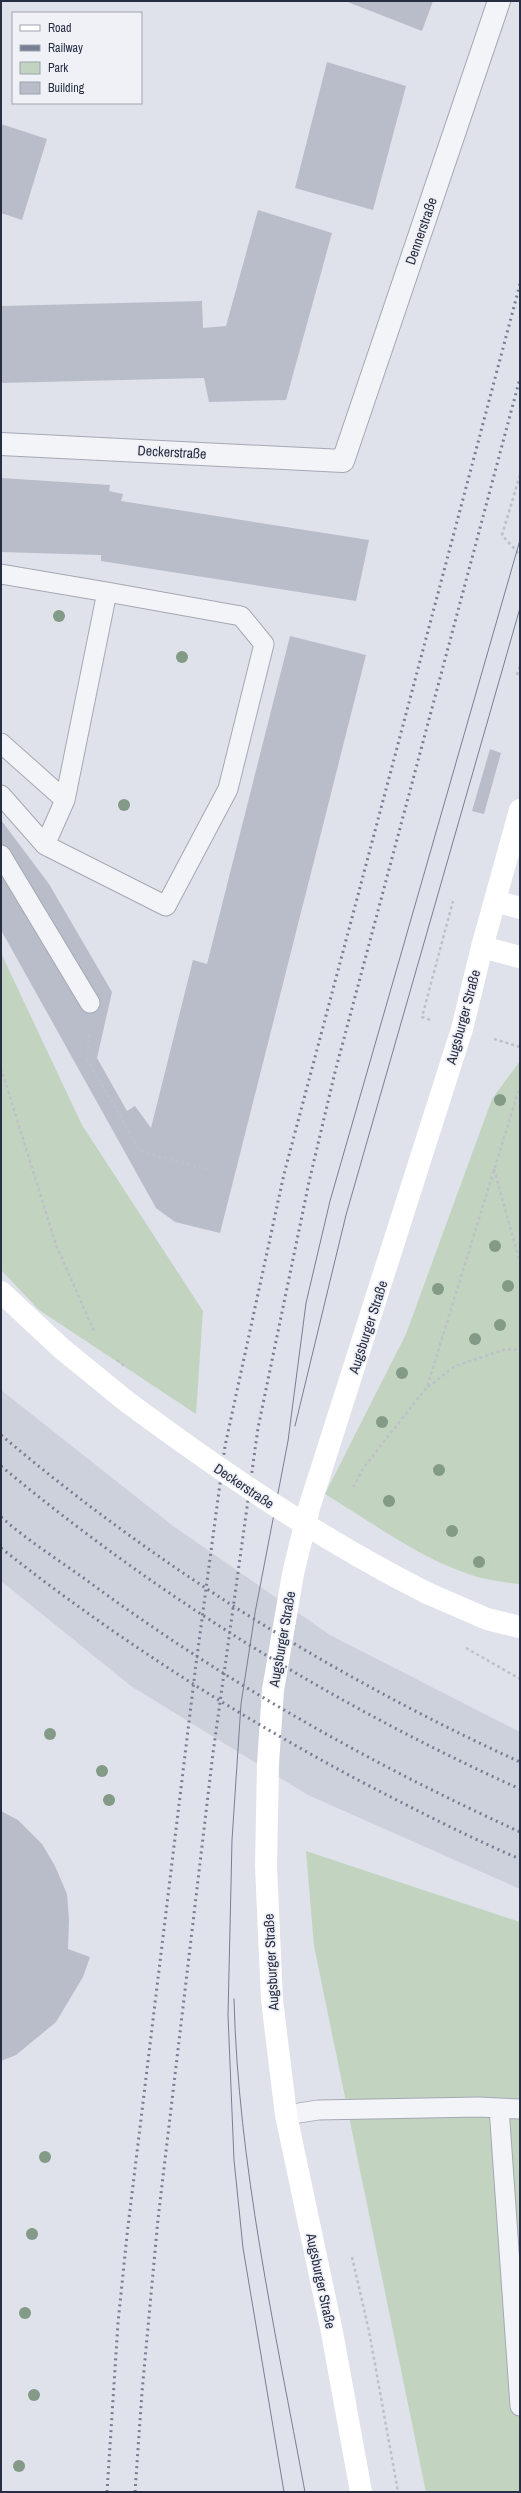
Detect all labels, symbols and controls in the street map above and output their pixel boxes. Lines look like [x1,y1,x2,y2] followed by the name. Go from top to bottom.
[12,12,142,104] legend
[48,20,72,36] text: Road
[48,40,83,56] text: Railway
[48,60,68,76] text: Park
[48,80,85,96] text: Building
[401,195,441,267] street label: Dennerstraße
[137,441,207,463] street label: Deckerstraße
[441,968,484,1067] street label: Augsburger Straße
[344,1278,392,1377] street label: Augsburger Straße
[210,1459,278,1513] street label: Deckerstraße
[265,1590,299,1689] street label: Augsburger Straße
[259,1913,283,2012] street label: Augsburger Straße
[302,2231,340,2330] street label: Augsburger Straße

